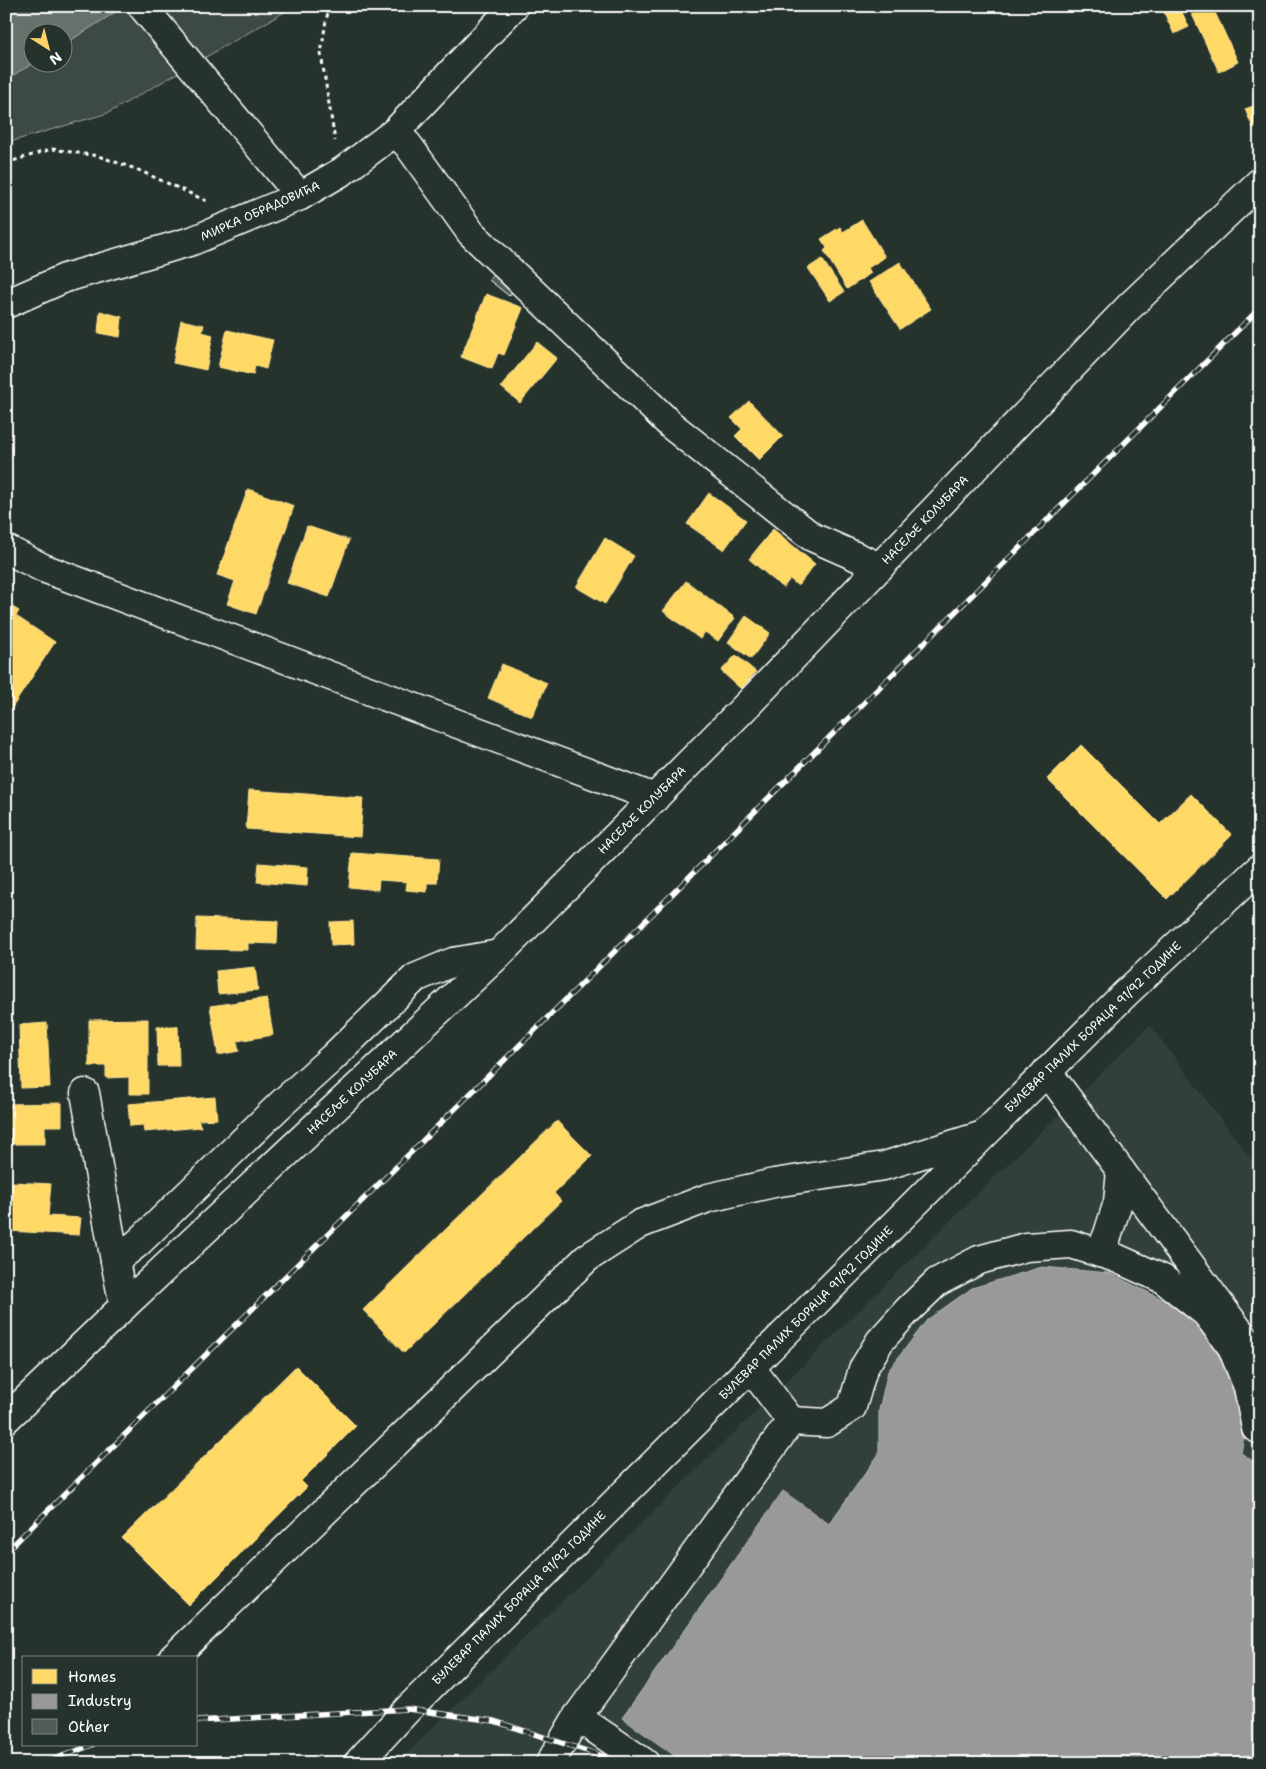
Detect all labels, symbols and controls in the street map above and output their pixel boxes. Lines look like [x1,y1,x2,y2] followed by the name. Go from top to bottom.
[22,22,72,72] north arrow
[46,48,65,69] text: N
[198,177,323,245] street label: МИРКА ОБРАДОВИЋА
[878,472,972,568] street label: НАСЕЉЕ КОЛУБАРА
[595,762,690,857] street label: НАСЕЉЕ КОЛУБАРА
[1001,938,1185,1116] street label: БУЛЕВАР ПАЛИХ БОРАЦА 91/92 ГОДИНЕ
[303,1046,401,1138] street label: НАСЕЉЕ КОЛУБАРА
[716,1223,896,1403] street label: БУЛЕВАР ПАЛИХ БОРАЦА 91/92 ГОДИНЕ
[429,1508,609,1688] street label: БУЛЕВАР ПАЛИХ БОРАЦА 91/92 ГОДИНЕ
[22,1656,198,1746] legend
[68,1667,116,1687] text: Homes
[68,1691,132,1711] text: Industry
[68,1717,110,1737] text: Other

